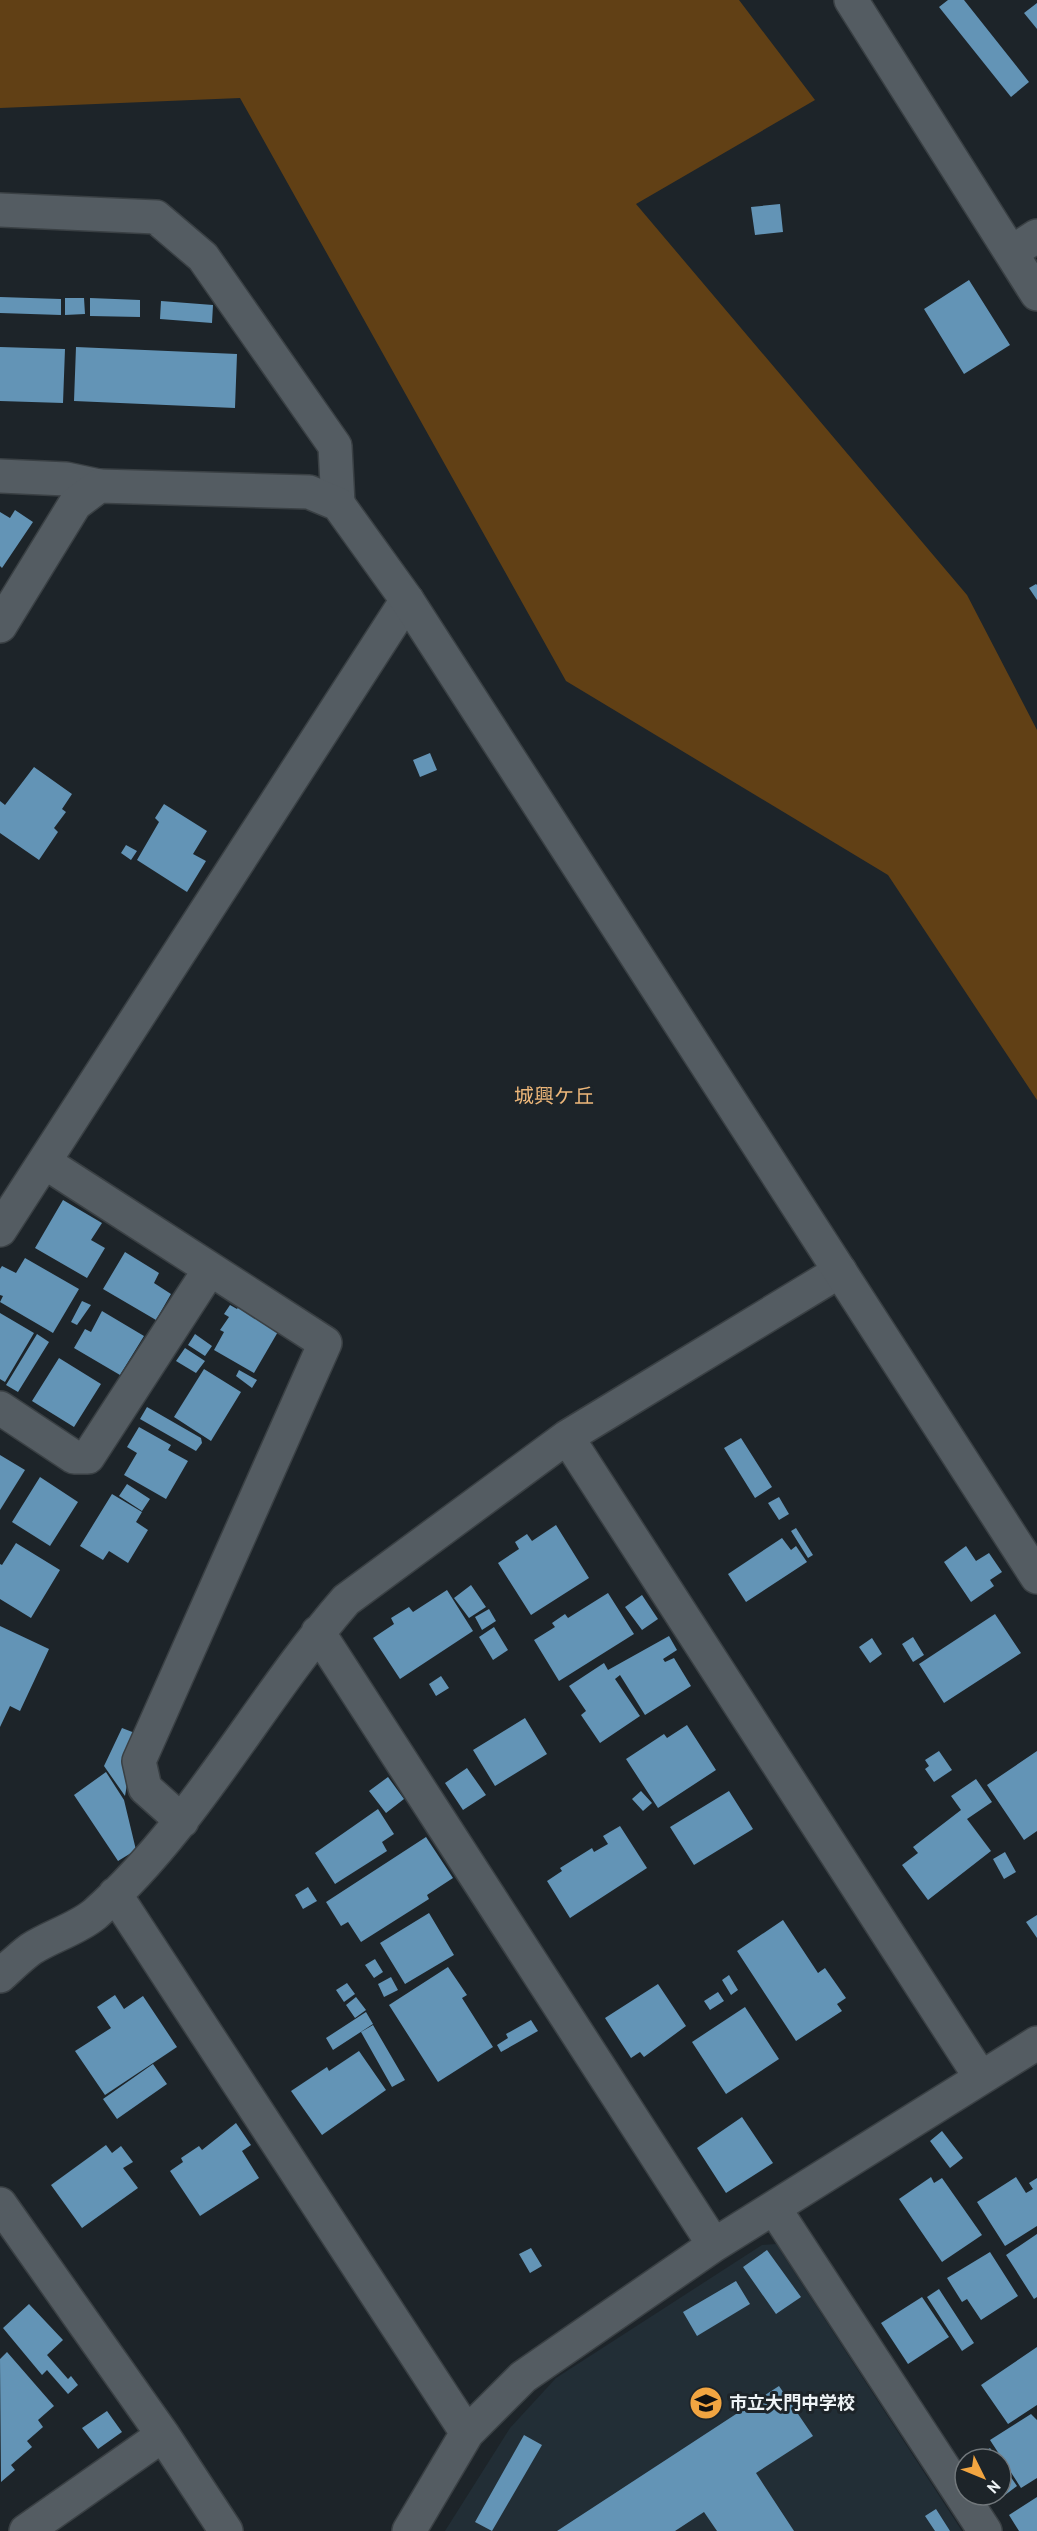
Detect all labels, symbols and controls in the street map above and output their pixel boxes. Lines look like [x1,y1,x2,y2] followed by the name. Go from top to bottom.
[514,1083,594,1109] district label: 城興ケ丘
[688,2385,724,2421] school or university icon: 市立大門中学校
[729,2391,855,2414] place label: 市立大門中学校
[953,2447,1013,2507] north arrow
[983,2477,1005,2498] text: N

